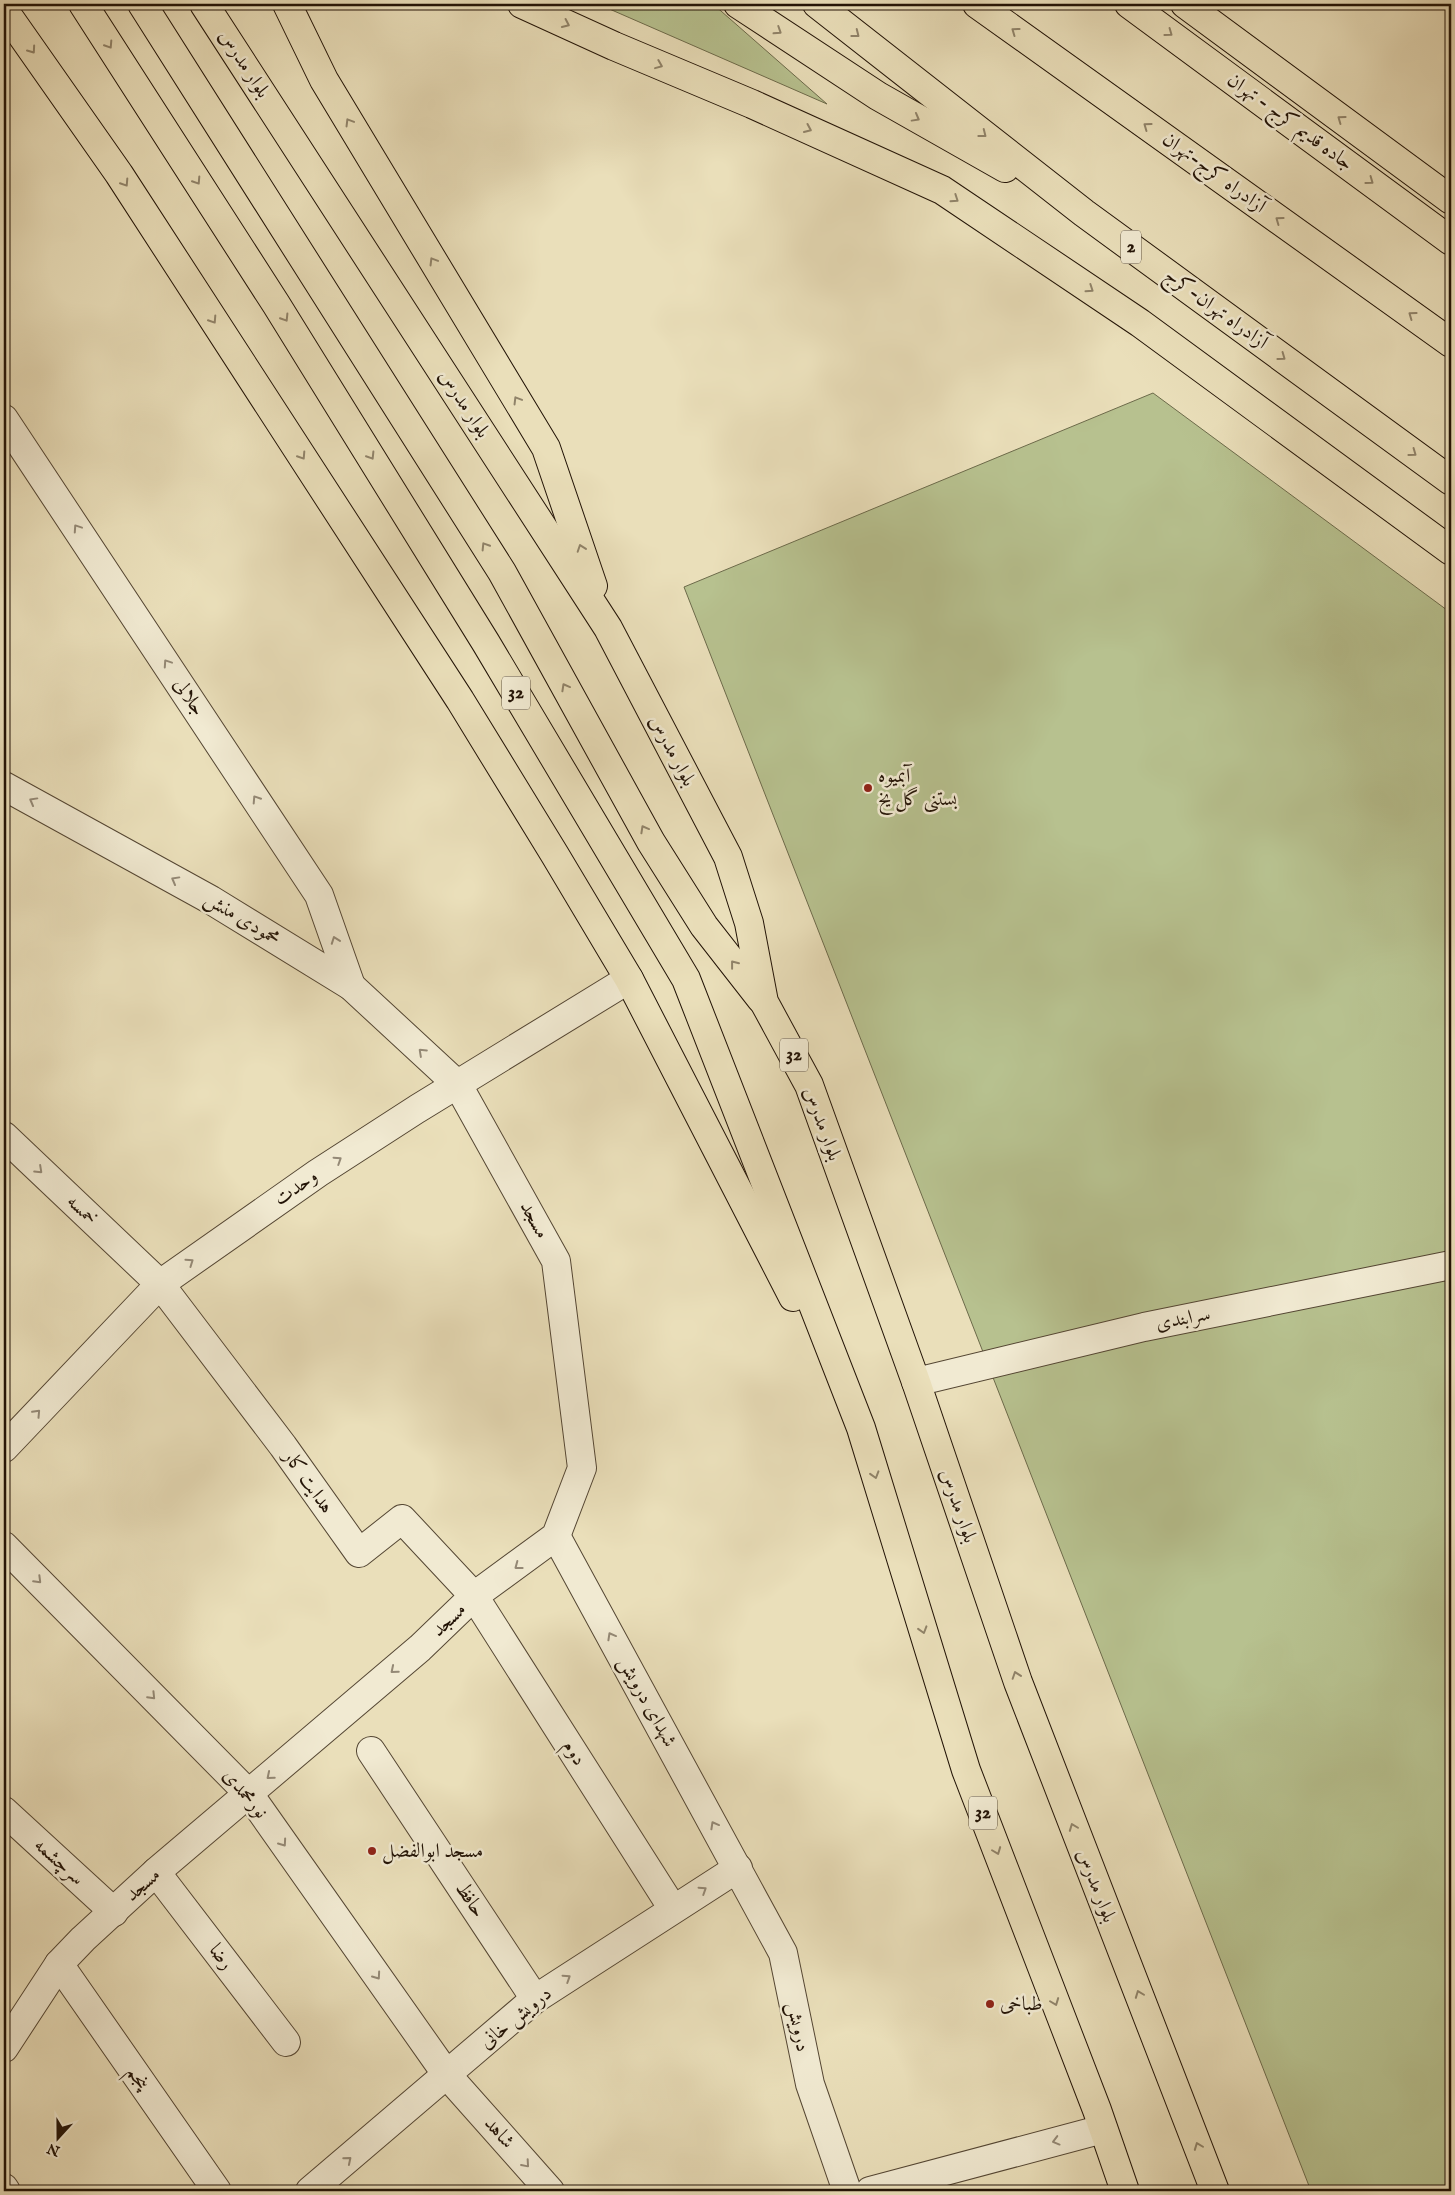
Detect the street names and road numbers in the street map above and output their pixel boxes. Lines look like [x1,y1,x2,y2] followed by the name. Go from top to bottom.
[213,25,275,103] street label: بلوار مدرس
[1219,68,1358,180] street label: جاده قدیم کرج - تهران
[1155,126,1274,224] street label: آزادراه کرج-تهران
[1121,230,1141,264] road number: 2
[1157,262,1276,360] street label: آزادراه تهران-کرج
[433,365,495,443] street label: بلوار مدرس
[167,673,211,721] street label: جلالی
[502,676,530,710] road number: 32
[643,711,701,791] street label: بلوار مدرس
[199,887,285,951] street label: محمودی منش
[780,1038,808,1072] road number: 32
[797,1084,847,1164] street label: بلوار مدرس
[269,1164,323,1212] street label: وحدت
[61,1189,103,1231] street label: خمسه
[514,1197,554,1243] street label: مسجد
[1153,1301,1213,1337] street label: سرابندی
[276,1444,339,1519] street label: هدایت کار
[934,1466,982,1546] street label: بلوار مدرس
[426,1597,472,1643] street label: مسجد
[612,1652,682,1752] street label: شهدای درویش
[553,1735,592,1773] street label: دوم
[217,1764,273,1824] street label: نورمحمدی
[969,1796,997,1830] road number: 32
[29,1833,89,1891] street label: سرچشمه
[1071,1846,1121,1926] street label: بلوار مدرس
[120,1863,166,1907] street label: مسجد
[449,1877,491,1923] street label: حافظ
[203,1939,239,1975] street label: رضا
[475,1981,557,2055] street label: درویش خانی
[781,2000,815,2054] street label: درویش
[117,2061,156,2099] street label: پنجم
[478,2112,520,2154] street label: شاهد

